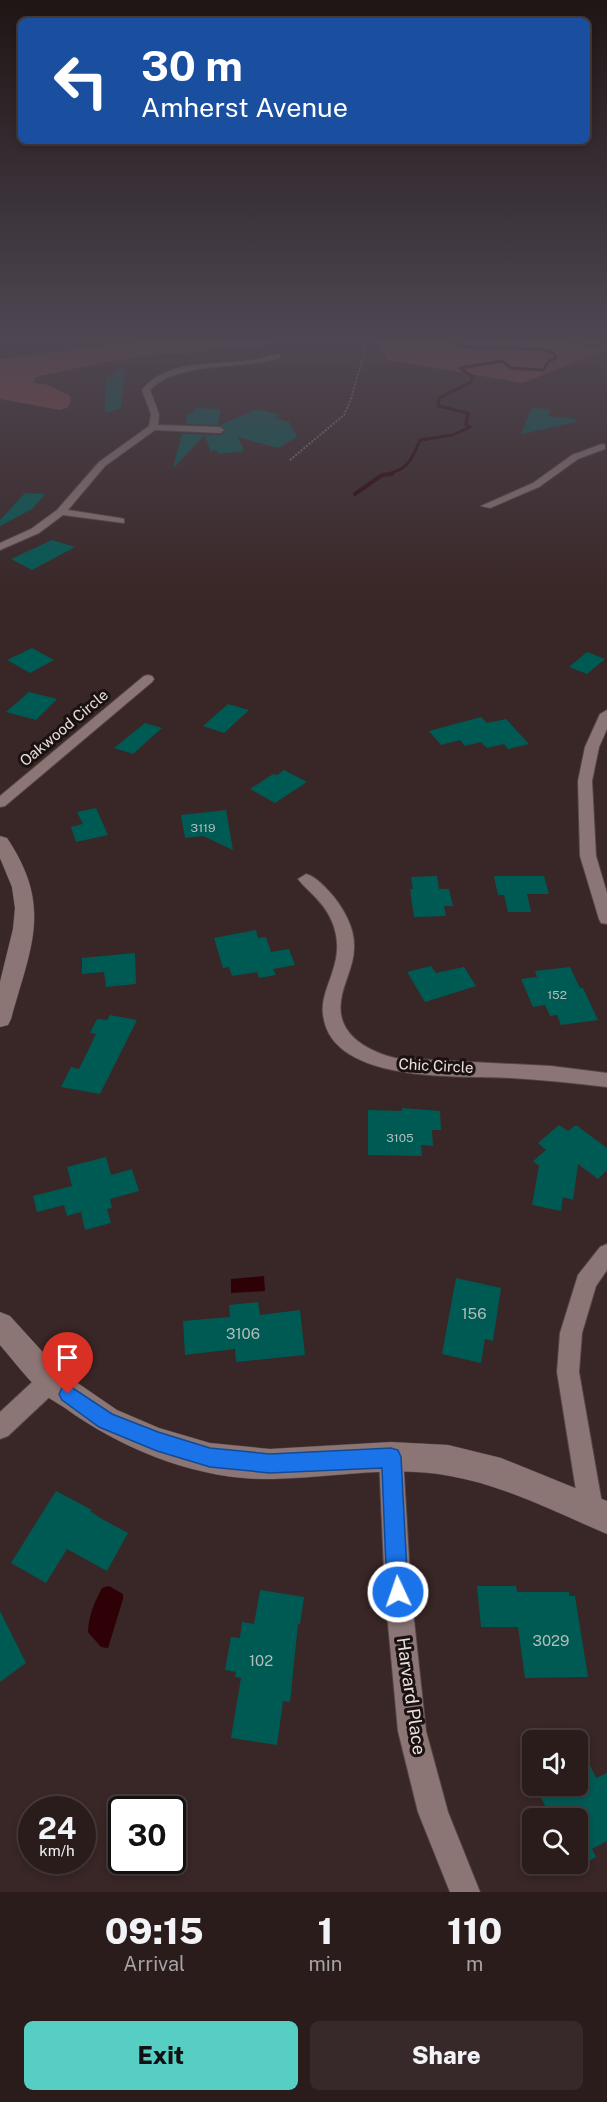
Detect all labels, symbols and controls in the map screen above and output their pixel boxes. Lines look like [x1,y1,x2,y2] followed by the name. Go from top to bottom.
[141,41,243,90] text: 30 m
[42,42,120,120] icon: left
[141,91,348,123] text: Amherst Avenue
[16,686,111,769] street label: Oakwood Circle
[191,821,215,835] house number: 3119
[547,988,567,1002] house number: 152
[398,1055,474,1076] street label: Chic Circle
[386,1131,414,1145] house number: 3105
[461,1305,487,1322] house number: 156
[226,1325,260,1342] house number: 3106
[42,1332,93,1394] pin
[51,1341,84,1374] icon: arrive
[366,1560,430,1624] position arrow
[533,1632,569,1649] house number: 3029
[393,1636,430,1756] street label: Harvard Place
[249,1652,273,1669] house number: 102
[522,1730,588,1874] map controls
[522,1730,588,1796] button: sound
[108,1796,186,1874] speed limit sign: 30
[522,1808,588,1874] button: search
[38,1810,76,1846] text: 24
[39,1842,75,1859] text: km/h
[105,1910,204,1952] text: 09:15
[317,1910,333,1952] text: 1
[447,1910,502,1952] text: 110
[123,1952,185,1976] text: Arrival
[308,1952,342,1976] text: min
[466,1952,483,1976] text: m
[24,2021,298,2090] button: Exit
[310,2021,583,2090] button: Share

